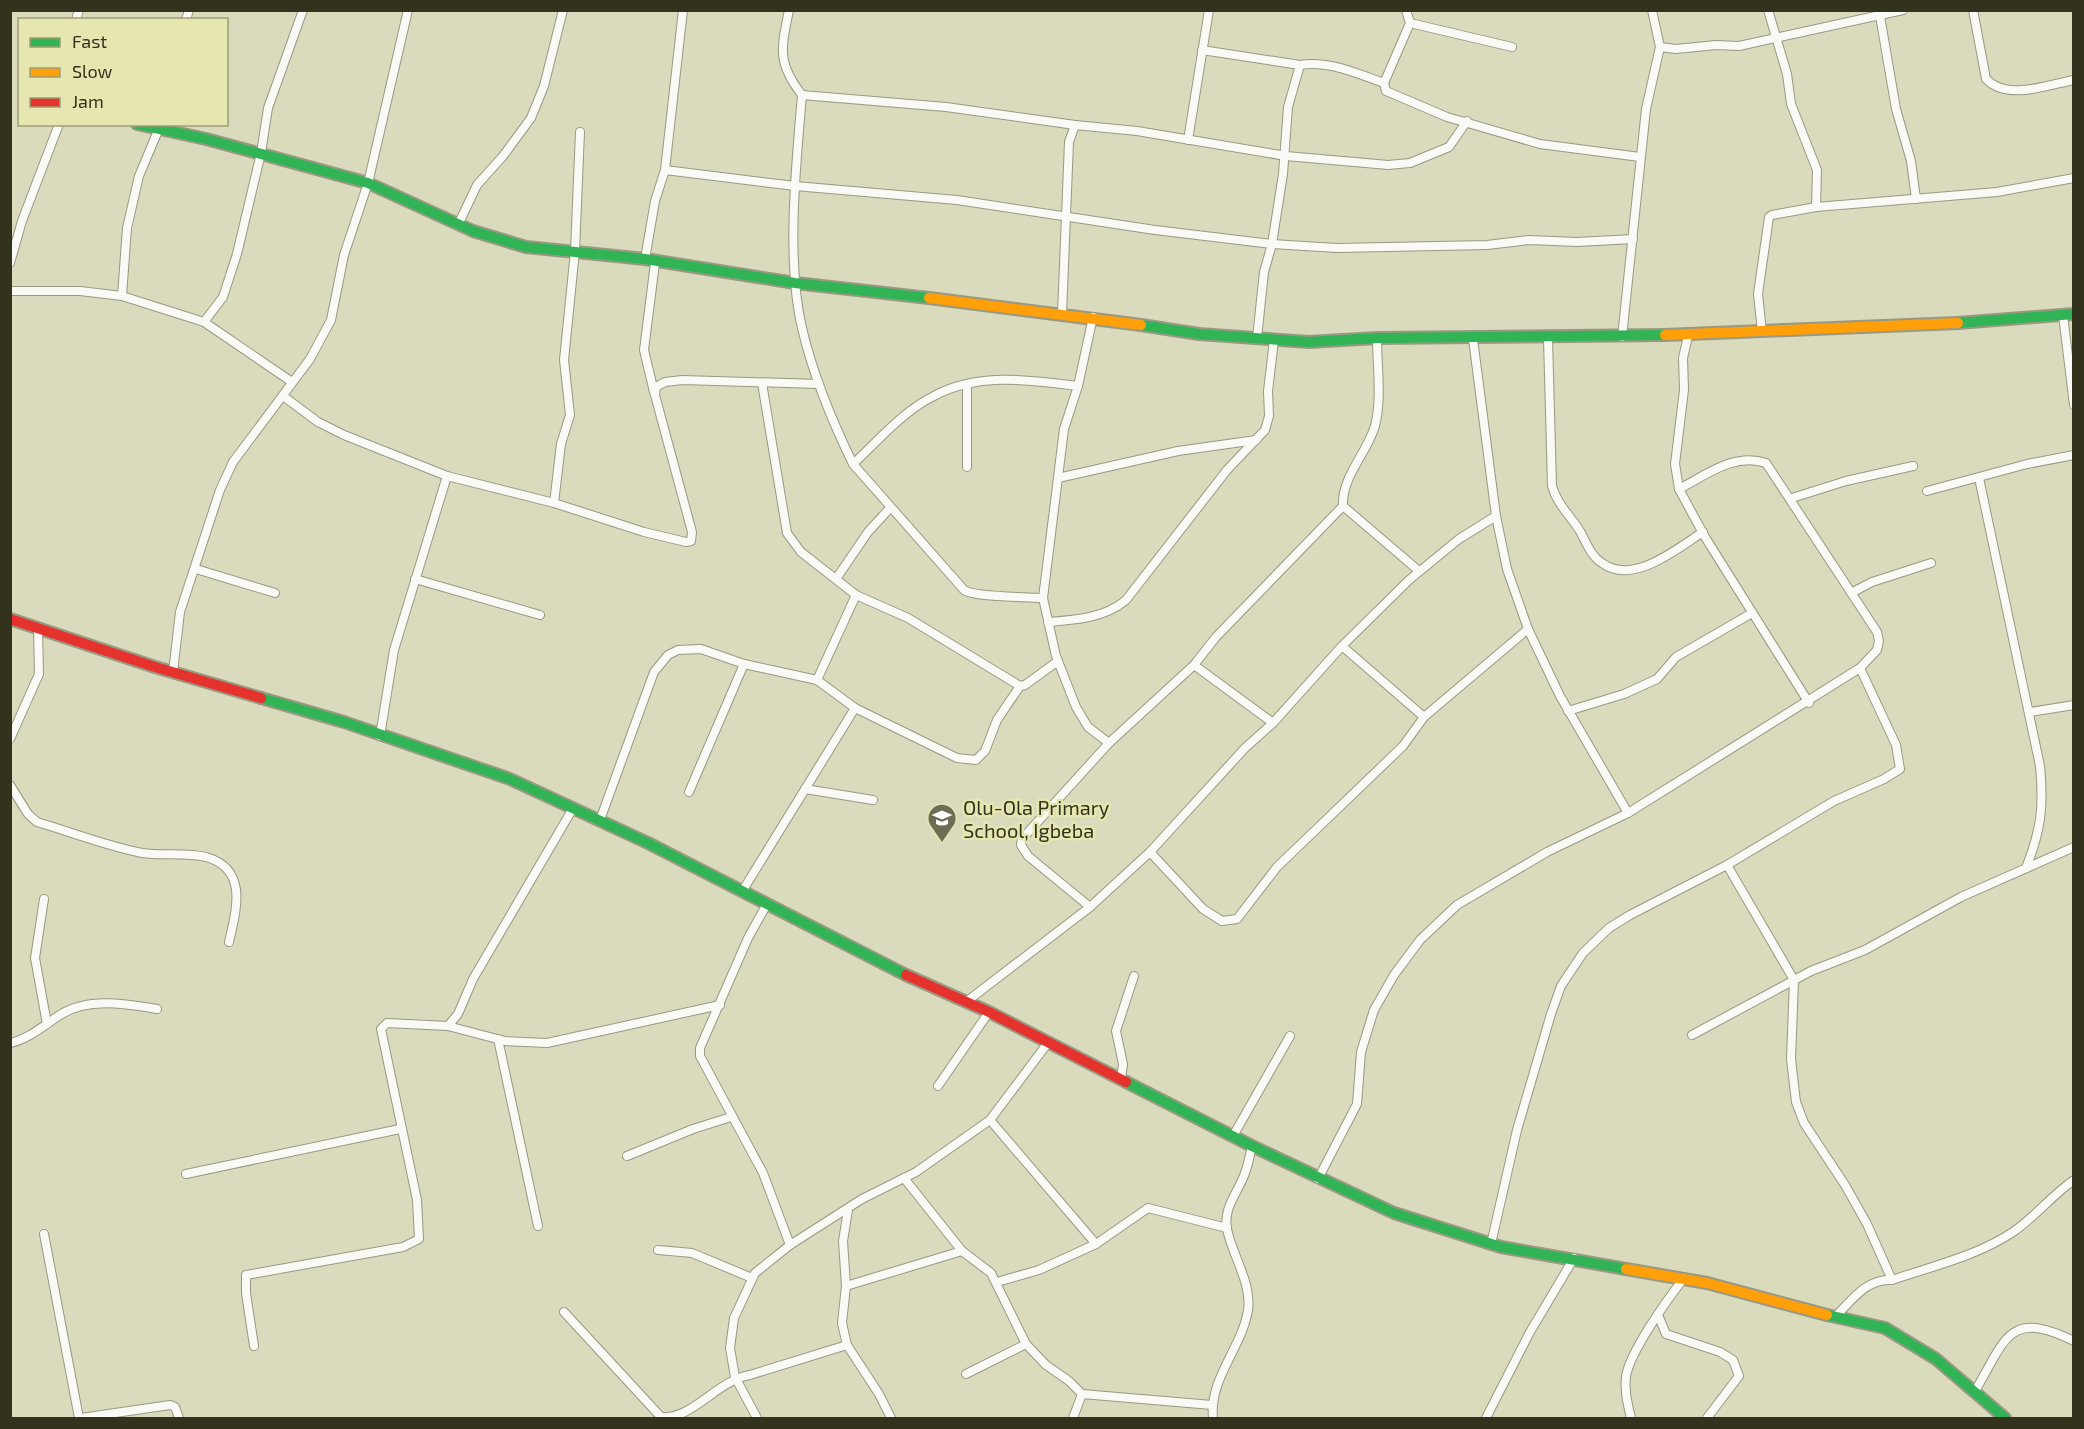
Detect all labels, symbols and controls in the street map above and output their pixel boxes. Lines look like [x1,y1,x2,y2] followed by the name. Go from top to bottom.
[18,18,228,126] legend
[72,30,107,52] text: Fast
[72,60,113,82] text: Slow
[72,90,104,112] text: Jam
[963,795,1110,842] place label: Olu-Ola Primary School, Igbeba
[926,802,958,844] school or university icon: Olu-Ola Primary School, Igbeba

